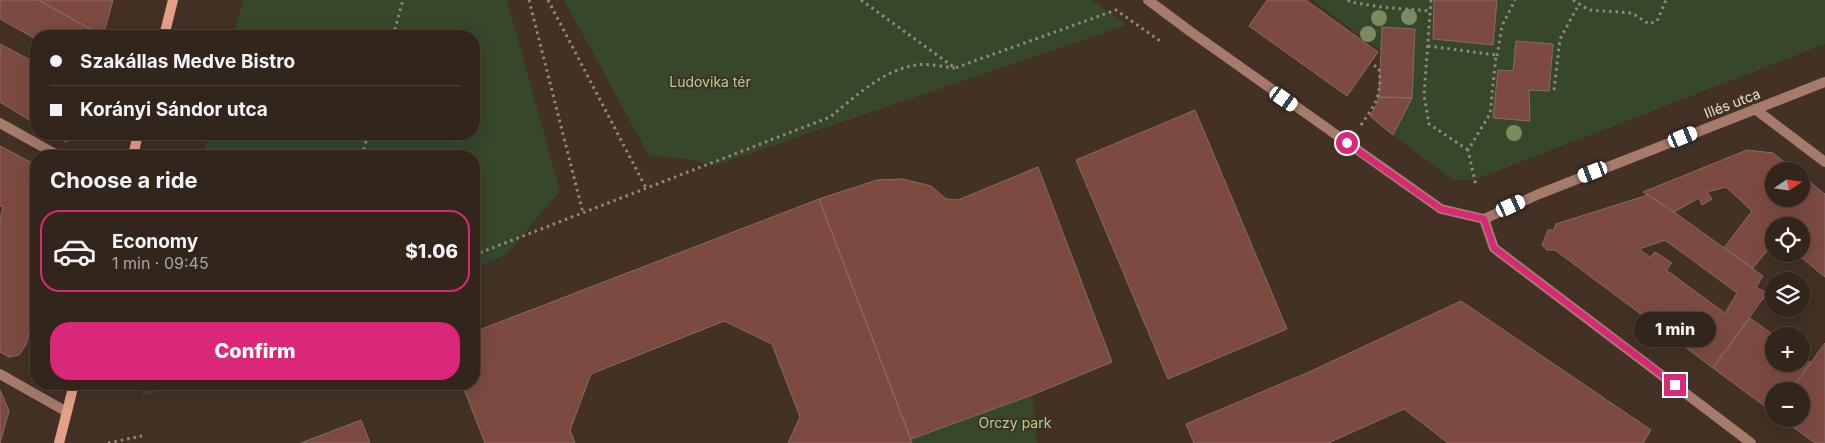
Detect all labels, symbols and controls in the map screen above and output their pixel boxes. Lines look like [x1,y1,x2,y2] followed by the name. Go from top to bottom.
[80,50,295,73] text: Szakállas Medve Bistro
[669,73,751,90] park label: Ludovika tér
[1267,84,1300,114] car
[1702,85,1762,121] street label: Illés utca
[80,98,268,121] text: Korányi Sándor utca
[1666,124,1699,150] car
[1336,132,1358,154] route start
[1576,160,1609,184] car
[1765,162,1810,208] north arrow
[1765,162,1810,427] map controls
[50,167,198,193] text: Choose a ride
[1494,193,1527,219] car
[1765,217,1810,262] button: locate
[52,229,97,274] icon: car
[112,230,198,253] text: Economy
[405,240,458,263] text: $1.06
[112,253,209,273] text: 1 min · 09:45
[1765,272,1810,317] button: layers
[1634,312,1716,348] callout: 1 min
[1655,319,1695,339] text: 1 min
[50,322,460,380] button: Confirm
[1765,327,1810,372] button: +
[1664,374,1686,396] route end
[1765,382,1810,427] button: −
[979,414,1052,431] park label: Orczy park

